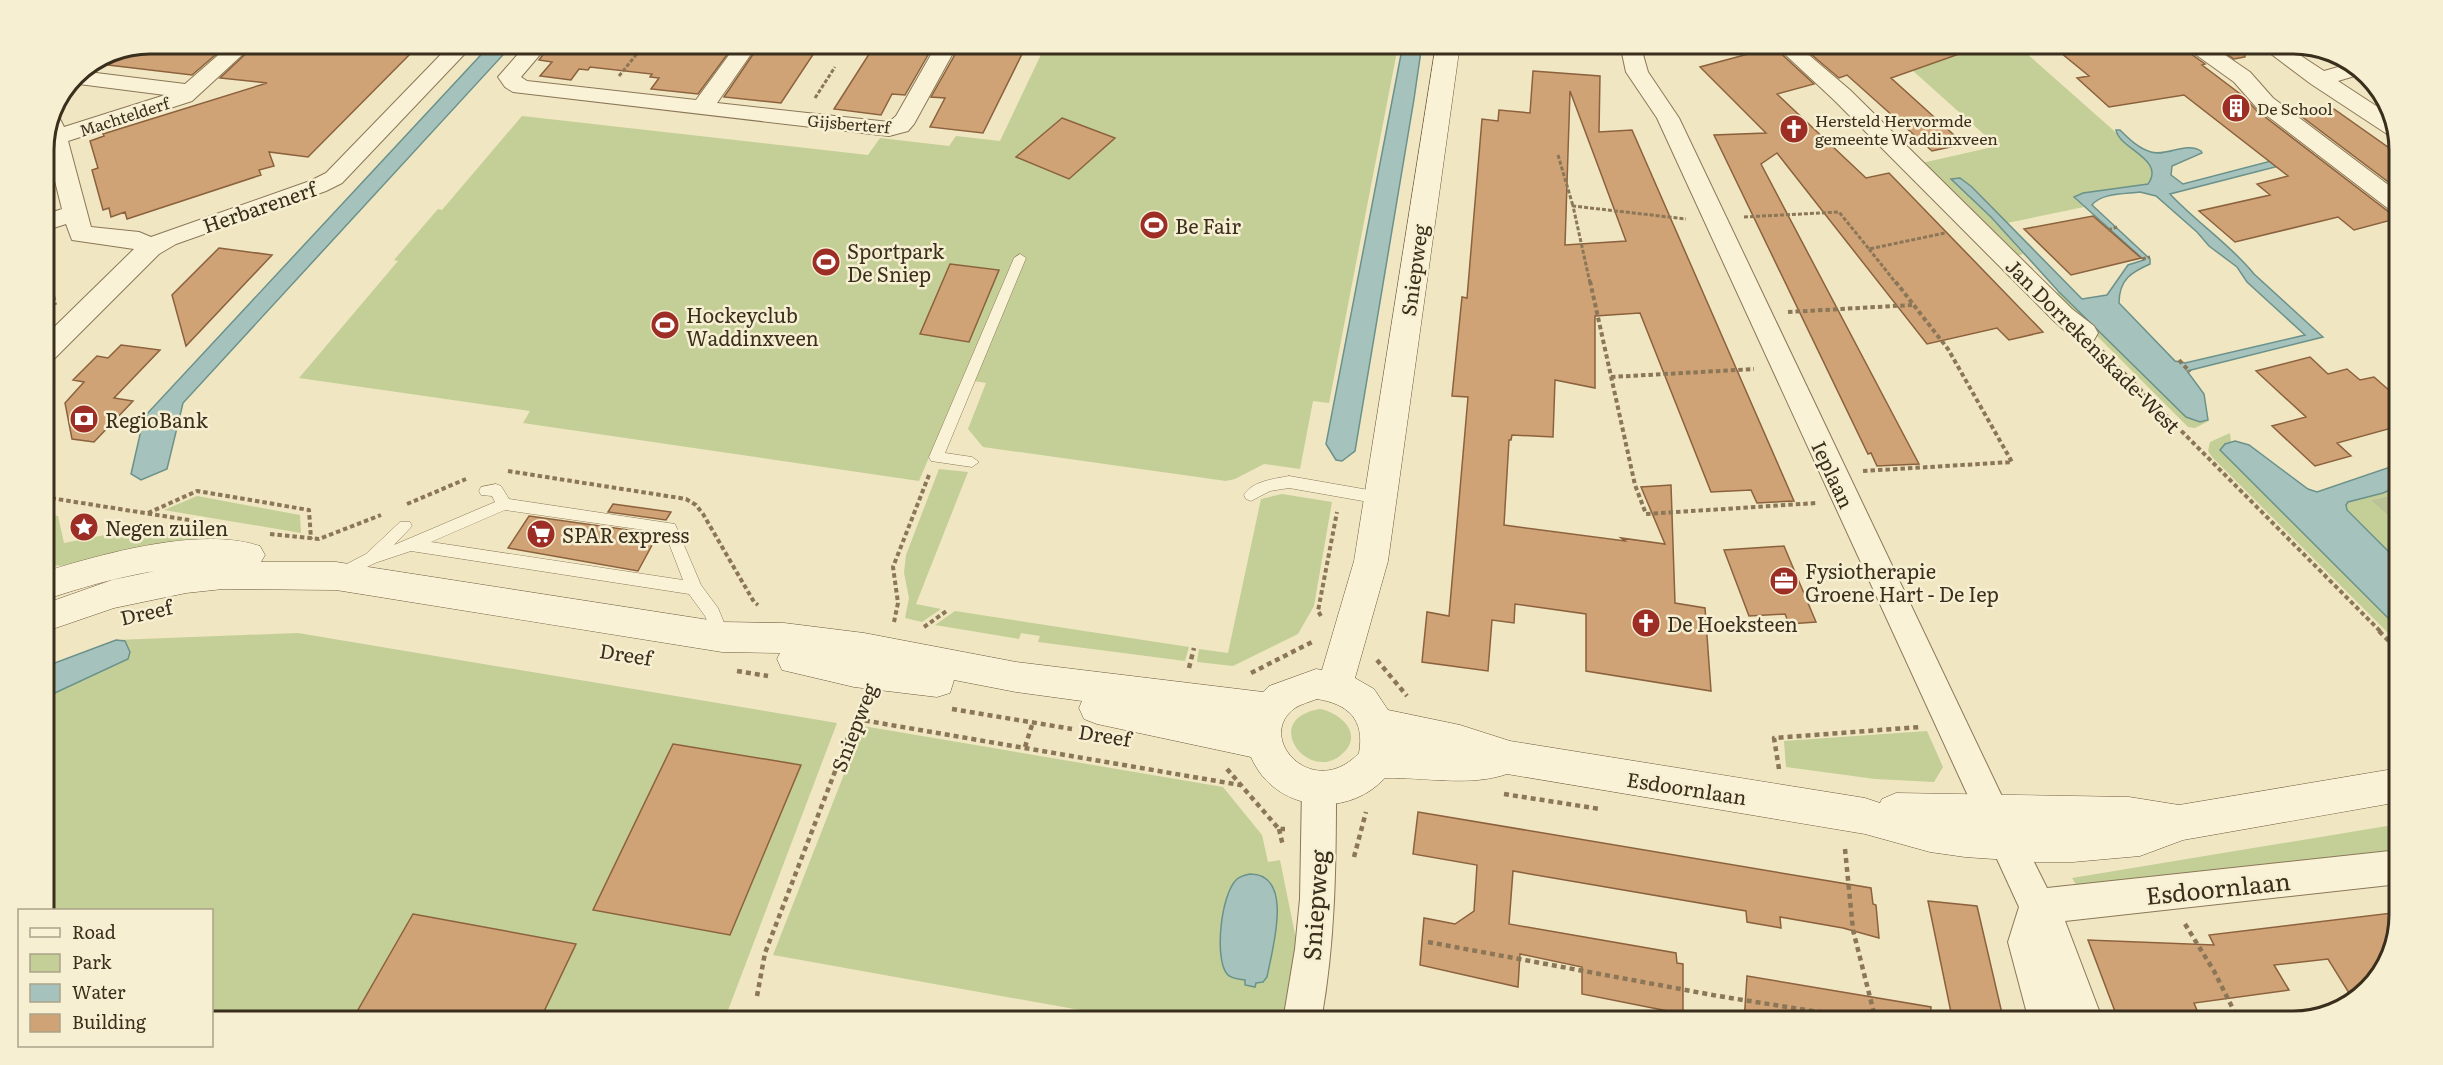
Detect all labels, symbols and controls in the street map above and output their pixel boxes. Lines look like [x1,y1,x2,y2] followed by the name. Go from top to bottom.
[76,90,174,142] street label: Machtelderf
[2220,92,2252,124] building icon: De School
[2257,96,2333,120] place label: De School
[807,107,893,139] street label: Gijsberterf
[1815,108,1998,150] place label: Hersteld Hervormde gemeente Waddinxveen
[1778,113,1810,145] church icon: Hersteld Hervormde gemeente Waddinxveen
[198,172,322,239] street label: Herbarenerf
[1138,209,1170,241] sports icon: Be Fair
[1175,210,1242,240] place label: Be Fair
[1392,221,1434,318] street label: Sniepweg
[847,235,945,288] place label: Sportpark De Sniep
[810,246,842,278] sports icon: Sportpark De Sniep
[2000,251,2188,439] street label: Jan Dorrekenskade-West
[686,299,819,352] place label: Hockeyclub Waddinxveen
[649,309,681,341] sports icon: Hockeyclub Waddinxveen
[68,403,100,435] bank icon: RegioBank
[105,404,209,434] place label: RegioBank
[1805,435,1863,513] street label: Ieplaan
[68,511,100,543] place icon: Negen zuilen
[105,512,228,542] place label: Negen zuilen
[525,518,557,550] supermarket icon: SPAR express
[562,519,689,549] place label: SPAR express
[1805,555,1999,608] place label: Fysiotherapie Groene Hart - De Iep
[1768,565,1800,597] office icon: Fysiotherapie Groene Hart - De Iep
[117,590,177,632] street label: Dreef
[1630,607,1662,639] church icon: De Hoeksteen
[1667,608,1798,638] place label: De Hoeksteen
[597,634,657,672] street label: Dreef
[822,678,884,776] street label: Sniepweg
[1076,715,1136,753] street label: Dreef
[1625,763,1749,811] street label: Esdoornlaan
[1293,848,1335,962] street label: Sniepweg
[2144,862,2292,912] street label: Esdoornlaan
[18,909,213,1047] legend
[72,918,116,945] text: Road
[72,948,113,975] text: Park
[72,978,126,1005] text: Water
[72,1008,147,1035] text: Building

